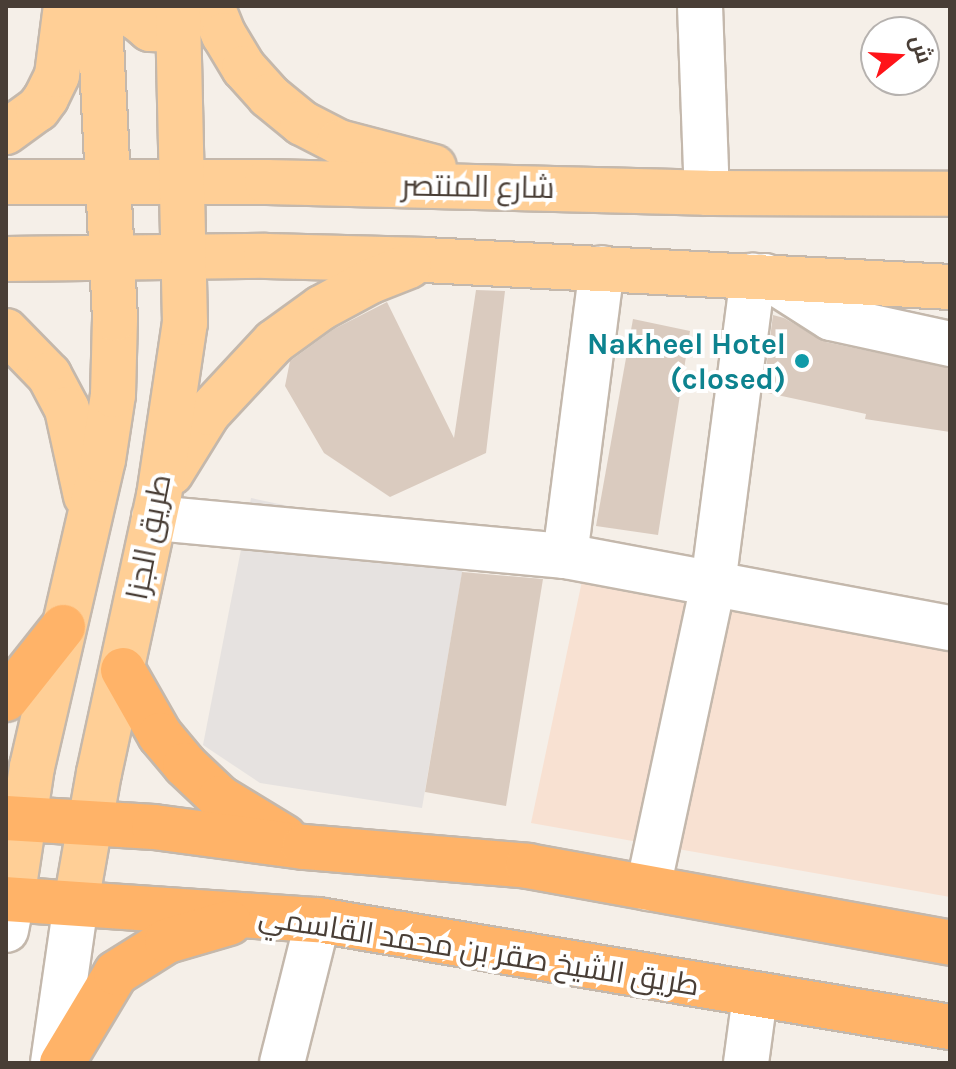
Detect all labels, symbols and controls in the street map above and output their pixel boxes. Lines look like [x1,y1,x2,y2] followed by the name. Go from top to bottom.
[860,16,940,96] north arrow
[904,32,938,67] text: ش
[401,168,555,206] street label: شارع المنتصر
[587,326,786,396] place label: Nakheel Hotel (closed)
[793,352,811,370] marker: Nakheel Hotel (closed)
[119,471,179,603] street label: طريق الجزا
[256,898,702,1004] street label: طريق الشيخ صقر بن محمد القاسمي

